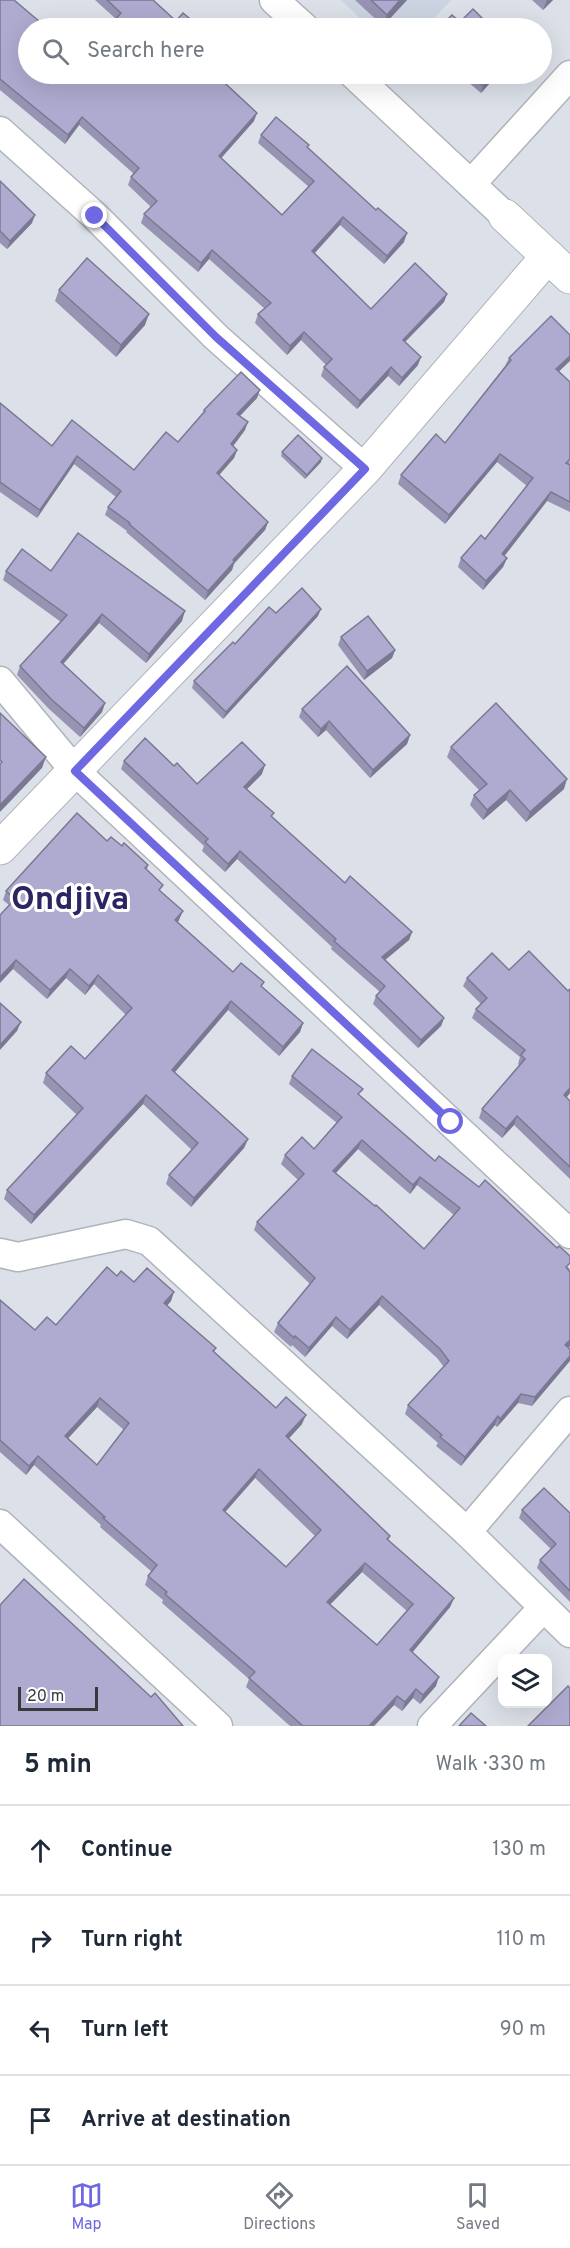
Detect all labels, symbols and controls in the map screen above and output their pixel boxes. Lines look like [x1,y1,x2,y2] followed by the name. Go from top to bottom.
[18,18,552,84] search box
[39,35,72,68] icon: search
[87,38,205,65] text: Search here
[81,202,107,228] route end
[11,880,129,922] district label: Ondjiva
[437,1108,463,1134] route start
[498,1654,552,1708] map controls
[498,1654,552,1708] button: layers
[18,1684,98,1712] scale bar
[27,1687,64,1707] text: 20 m
[24,1749,92,1782] text: 5 min
[436,1752,546,1778] text: Walk · 330 m
[24,1834,57,1867] icon: ahead
[81,1837,172,1864] text: Continue
[492,1837,546,1863] text: 130 m
[24,1924,57,1957] icon: right
[81,1927,183,1954] text: Turn right
[497,1927,546,1953] text: 110 m
[24,2014,57,2047] icon: left
[81,2017,169,2044] text: Turn left
[500,2017,546,2043] text: 90 m
[24,2104,57,2137] icon: arrive
[81,2107,291,2134] text: Arrive at destination
[70,2179,103,2235] tab: Map
[243,2179,316,2235] tab: Directions
[456,2179,500,2235] tab: Saved

